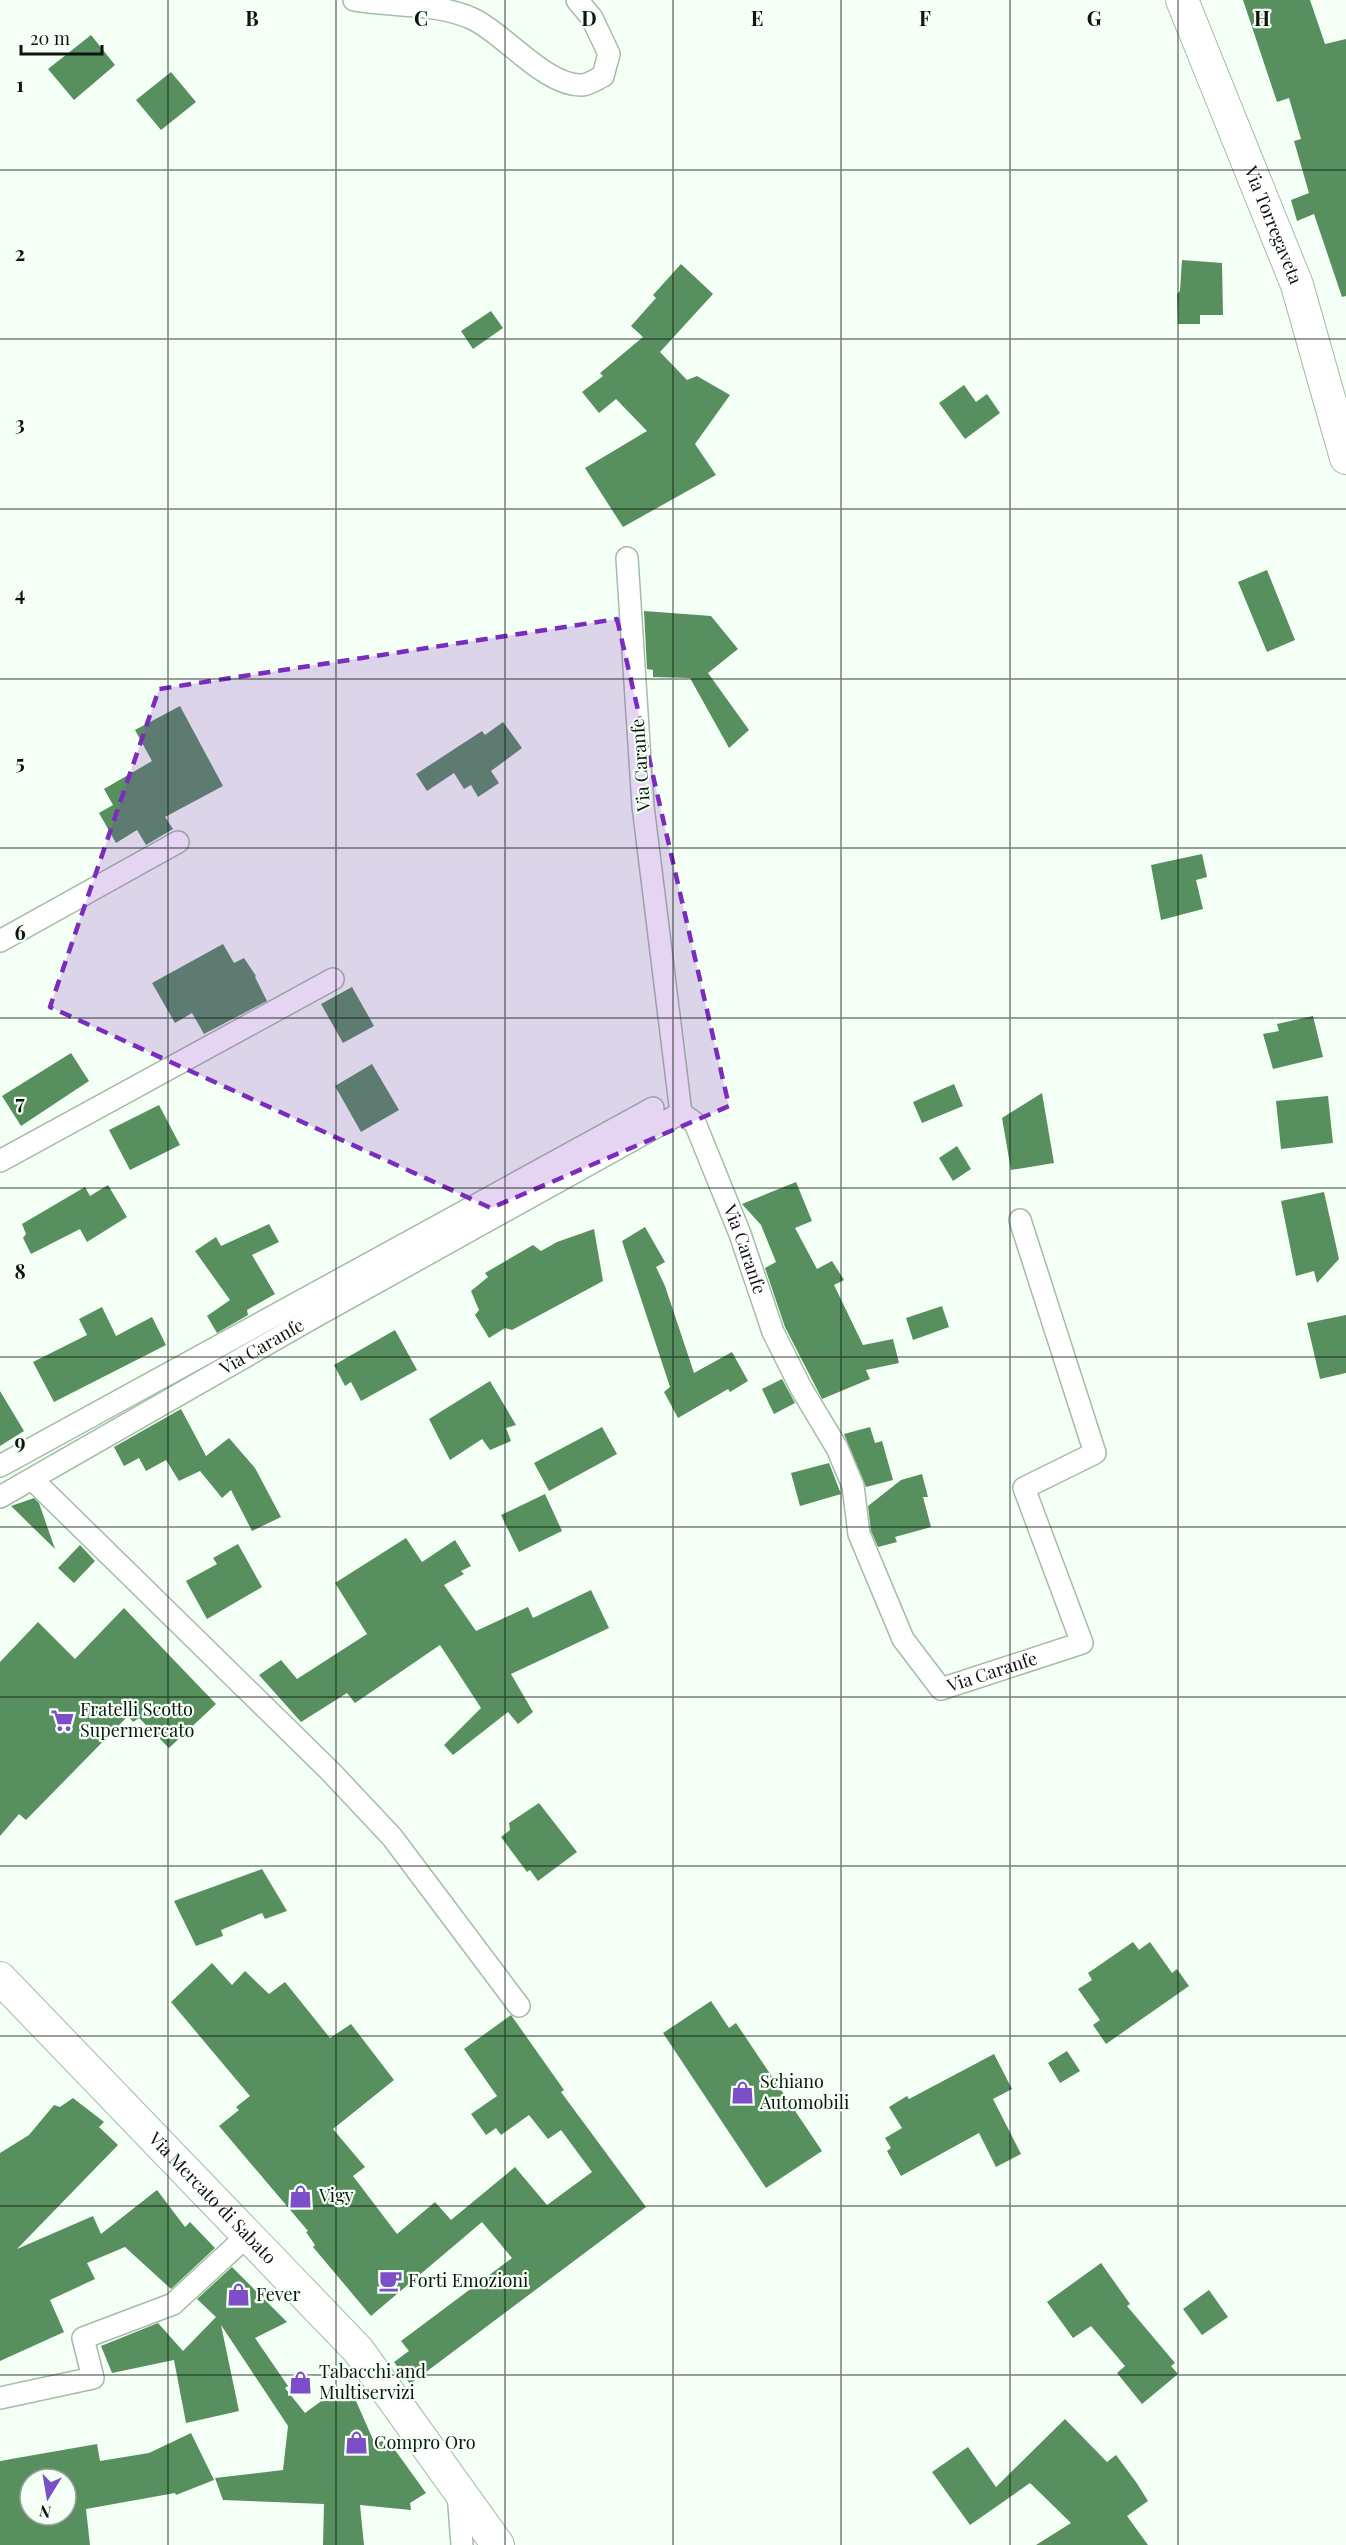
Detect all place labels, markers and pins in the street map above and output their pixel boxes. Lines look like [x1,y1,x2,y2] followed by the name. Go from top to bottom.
[80,1697,195,1742] place label: Fratelli Scotto Supermercato
[49,1707,75,1733] supermarket icon: Fratelli Scotto Supermercato
[759,2069,849,2114] place label: Schiano Automobili
[729,2079,755,2105] shop icon: Schiano Automobili
[288,2183,314,2209] shop icon: Vigy
[318,2183,354,2207] place label: Vigy
[377,2268,403,2294] cafe icon: Forti Emozioni
[408,2268,528,2292] place label: Forti Emozioni
[225,2282,251,2308] shop icon: Fever
[256,2282,301,2306] place label: Fever
[319,2359,427,2404] place label: Tabacchi and Multiservizi
[288,2369,314,2395] shop icon: Tabacchi and Multiservizi
[343,2430,369,2456] shop icon: Compro Oro
[374,2430,476,2454] place label: Compro Oro

